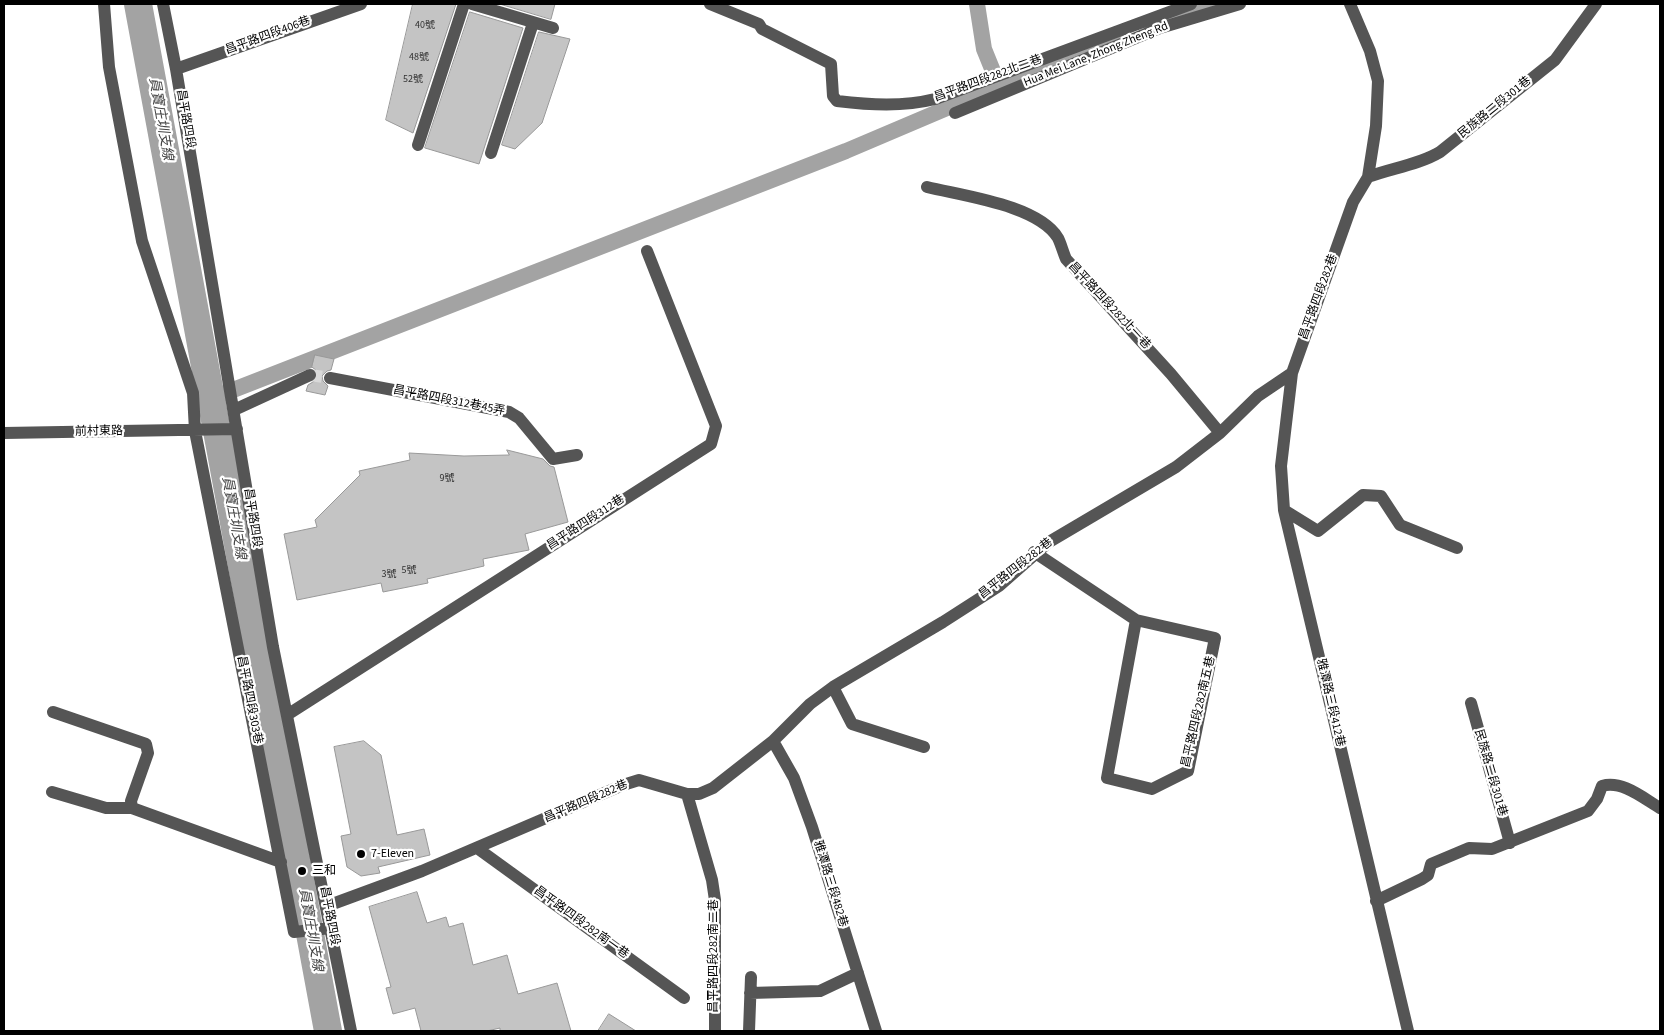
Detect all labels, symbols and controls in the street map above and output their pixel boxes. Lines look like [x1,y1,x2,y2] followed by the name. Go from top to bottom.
[223,14,313,58] street label: 昌平路四段406巷
[1022,19,1170,91] street label: Hua Mei Lane, Zhong Zheng Rd
[415,20,435,32] house number: 40號
[409,52,429,64] house number: 48號
[932,53,1044,105] street label: 昌平路四段282北二巷
[403,74,423,86] house number: 52號
[1456,74,1534,142] street label: 民族路二段301巷
[144,76,176,162] water label: 員寶庄圳支線
[173,88,197,150] street label: 昌平路四段
[1297,252,1341,342] street label: 昌平路四段282巷
[1065,259,1153,353] street label: 昌平路四段282北一巷
[392,383,506,419] street label: 昌平路四段312巷45弄
[75,424,123,440] street label: 前村東路
[440,473,454,485] house number: 9號
[217,475,249,561] water label: 員寶庄圳支線
[240,487,264,549] street label: 昌平路四段
[544,492,628,554] street label: 昌平路四段312巷
[976,536,1056,602] street label: 昌平路四段282巷
[402,565,416,577] house number: 5號
[382,569,396,581] house number: 3號
[233,655,265,745] street label: 昌平路四段303巷
[1179,655,1219,769] street label: 昌平路四段282南五巷
[1313,658,1347,748] street label: 雅潭路三段412巷
[1471,728,1509,818] street label: 民族路二段301巷
[542,778,630,826] street label: 昌平路四段282巷
[810,839,850,929] street label: 雅潭路三段482巷
[371,847,414,861] place label: 7-Eleven
[355,848,367,860] marker: 7-Eleven
[312,864,336,878] place label: 三和
[296,865,308,877] marker: 三和
[531,884,631,962] street label: 昌平路四段282南一巷
[316,885,342,947] street label: 昌平路四段
[294,887,326,973] water label: 員寶庄圳支線
[707,899,721,1013] street label: 昌平路四段282南二巷

